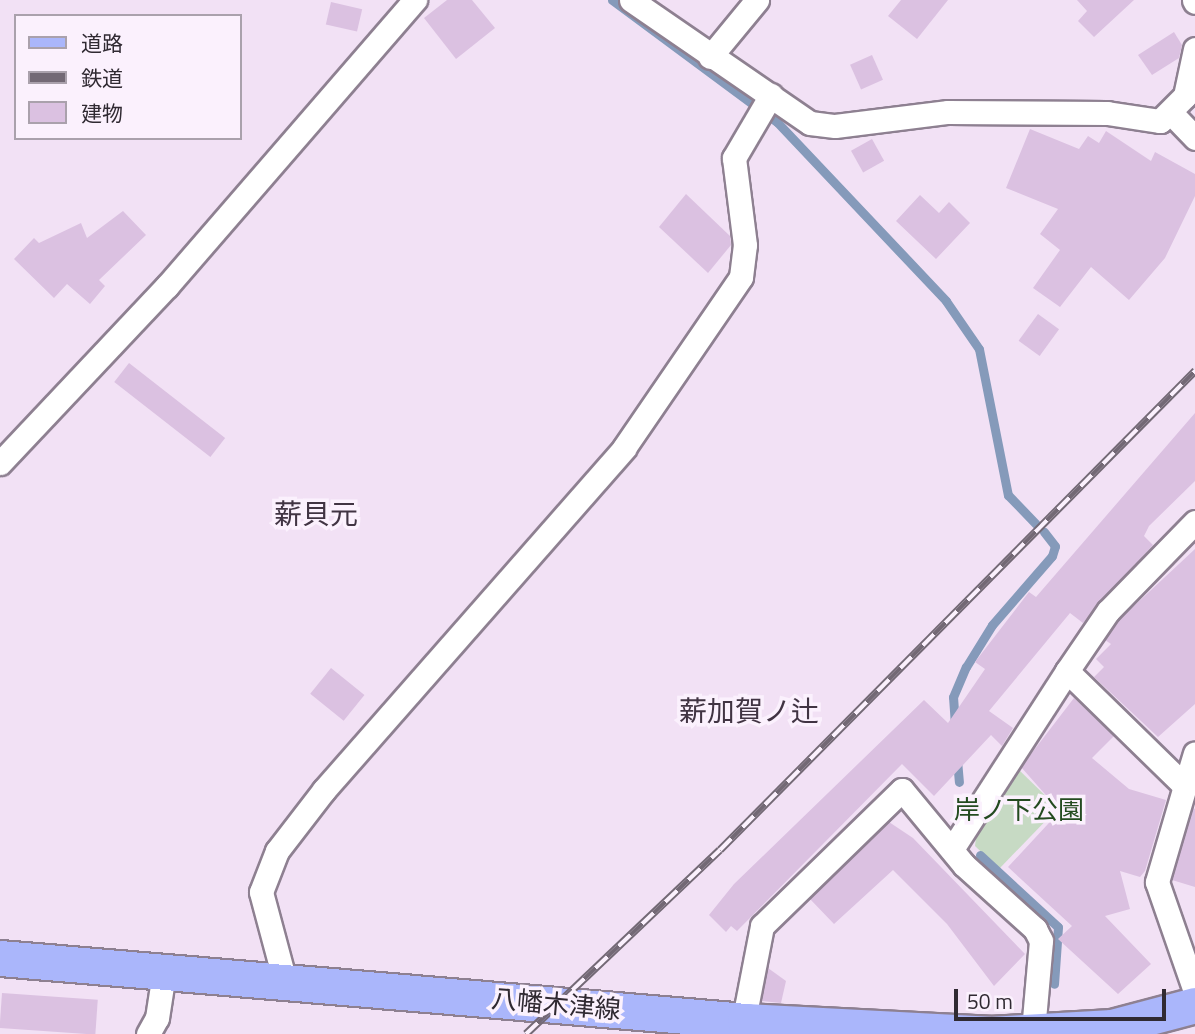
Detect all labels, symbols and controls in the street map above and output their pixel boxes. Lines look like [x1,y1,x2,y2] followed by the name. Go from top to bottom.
[14,14,242,140] legend
[81,27,123,59] text: 道路
[81,62,123,94] text: 鉄道
[81,97,123,129] text: 建物
[274,497,358,531] district label: 薪貝元
[679,694,819,728] district label: 薪加賀ノ辻
[954,794,1084,826] park label: 岸ノ下公園
[957,974,1169,1018] scale bar
[490,983,622,1025] street label: 八幡木津線
[967,985,1013,1017] text: 50 m

